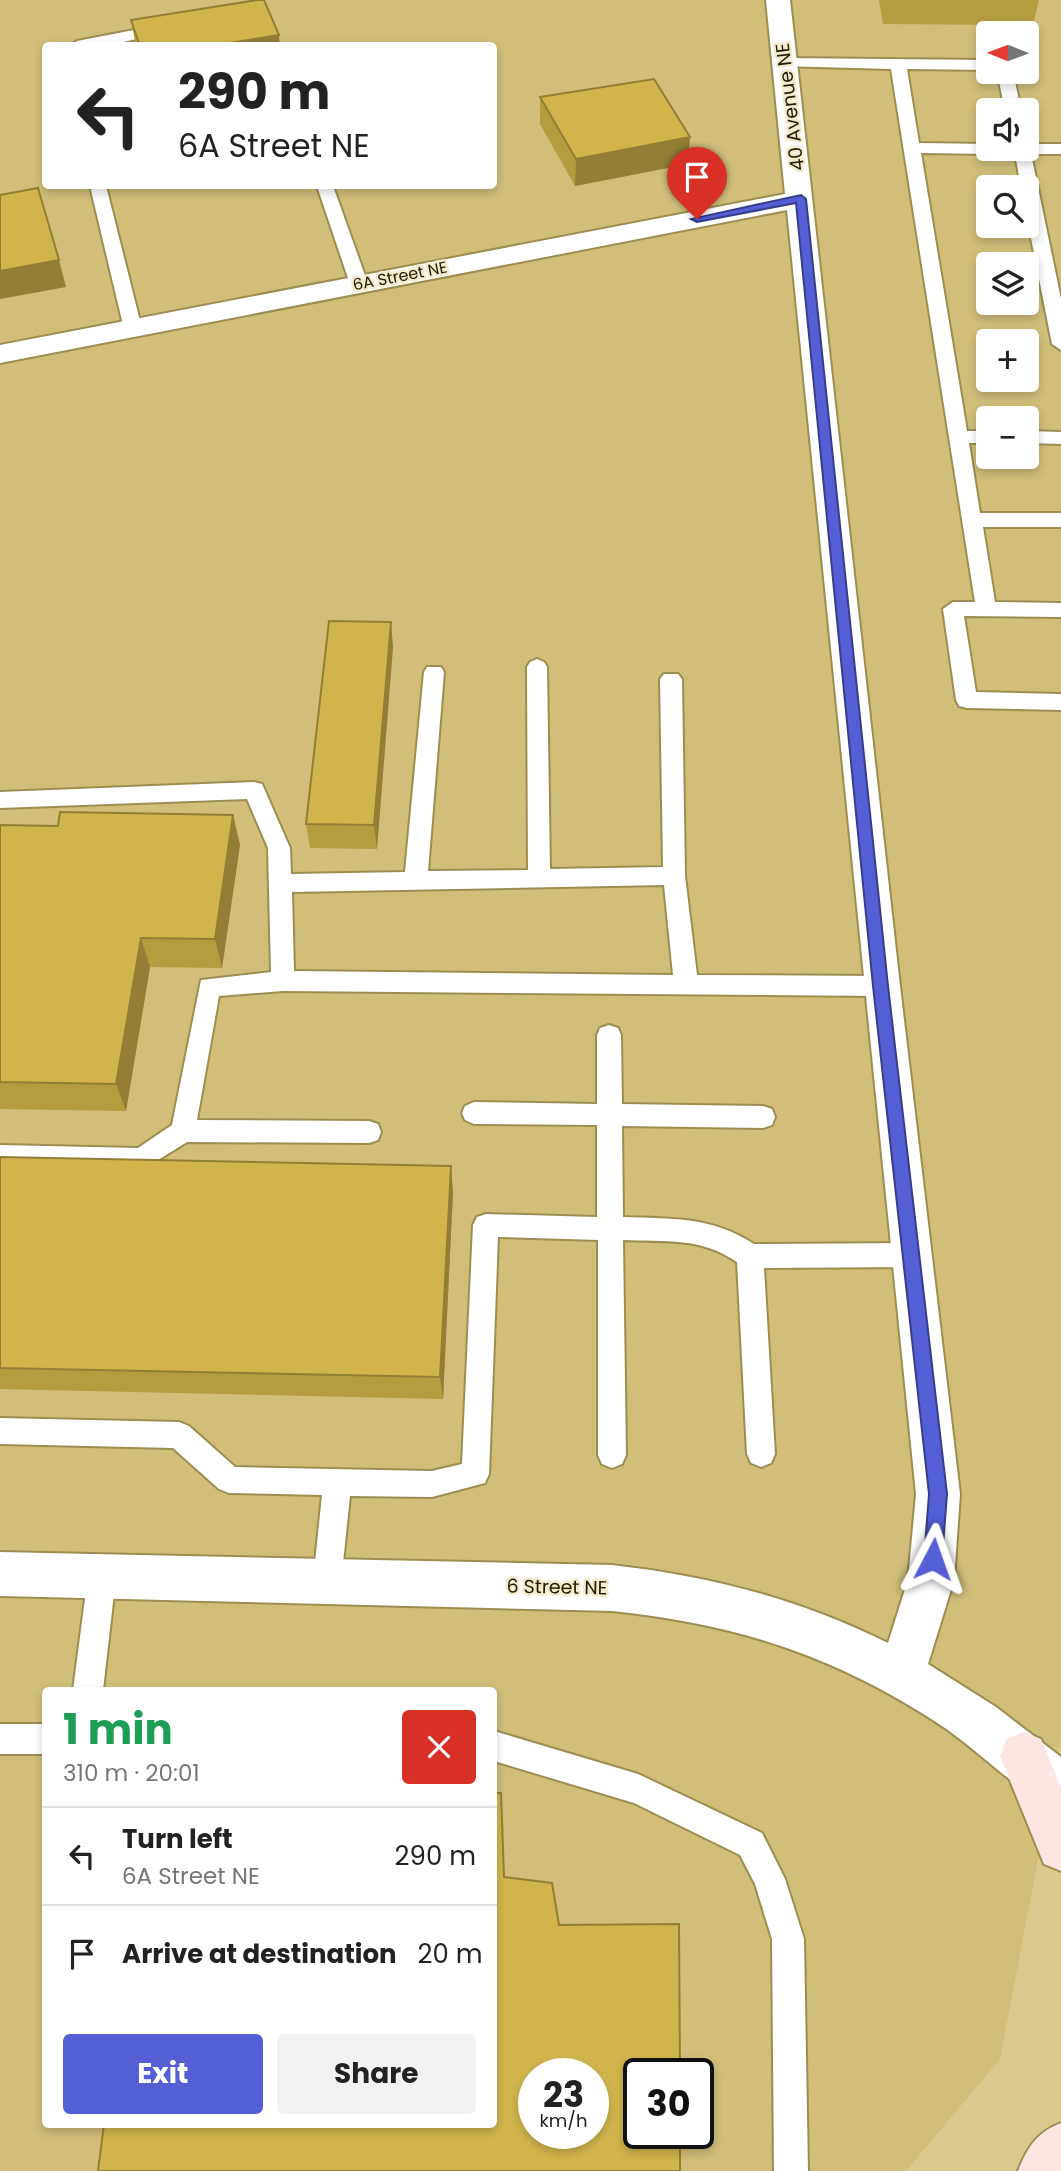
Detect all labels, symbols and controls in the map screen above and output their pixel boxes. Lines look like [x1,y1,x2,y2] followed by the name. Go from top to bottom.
[976,21,1040,84] north arrow
[976,21,1039,469] map controls
[769,42,811,172] street label: 40 Avenue NE
[178,58,330,126] text: 290 m
[63,70,154,161] icon: left
[976,98,1039,161] button: sound
[178,123,370,168] text: 6A Street NE
[667,147,727,219] pin
[678,158,716,196] icon: arrive
[976,175,1039,238] button: search
[976,252,1039,315] button: layers
[351,256,449,296] street label: 6A Street NE
[976,329,1039,392] button: +
[976,406,1039,469] button: −
[896,1522,970,1596] position arrow
[506,1573,608,1601] street label: 6 Street NE
[63,1700,173,1759] text: 1 min
[402,1710,476,1784] button: close
[63,1757,200,1789] text: 310 m · 20:01
[122,1821,233,1857] text: Turn left
[63,1837,101,1875] icon: left
[395,1838,476,1874] text: 290 m
[122,1860,260,1892] text: 6A Street NE
[63,1935,101,1973] icon: arrive
[122,1936,397,1972] text: Arrive at destination
[418,1936,483,1972] text: 20 m
[63,2034,263,2114] button: Exit
[277,2034,476,2114] button: Share
[623,2058,714,2149] speed limit sign: 30
[543,2070,584,2119] text: 23
[540,2108,587,2133] text: km/h

